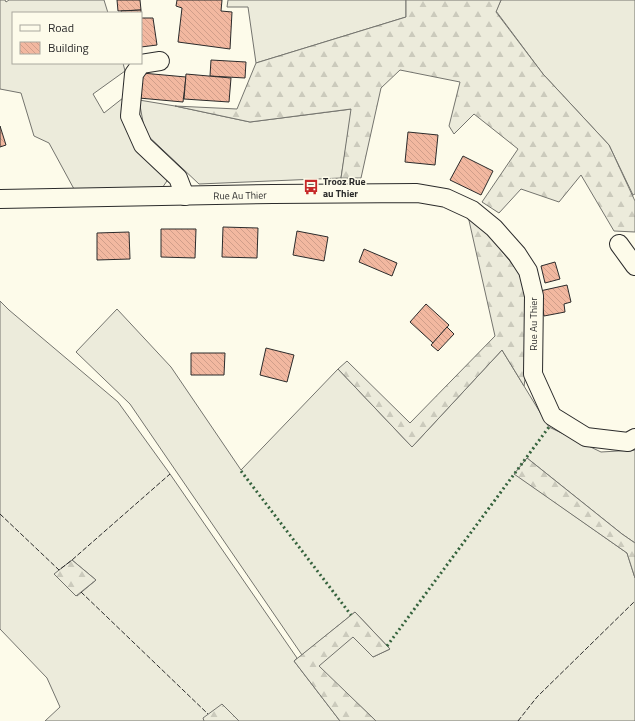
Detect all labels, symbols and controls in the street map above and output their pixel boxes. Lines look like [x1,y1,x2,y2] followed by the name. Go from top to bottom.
[12,12,142,64] legend
[48,18,74,37] text: Road
[48,38,89,57] text: Building
[323,174,366,201] place label: Trooz Rue au Thier
[302,178,320,196] bus stop icon: Trooz Rue au Thier
[213,188,267,203] street label: Rue Au Thier
[526,297,541,351] street label: Rue Au Thier

